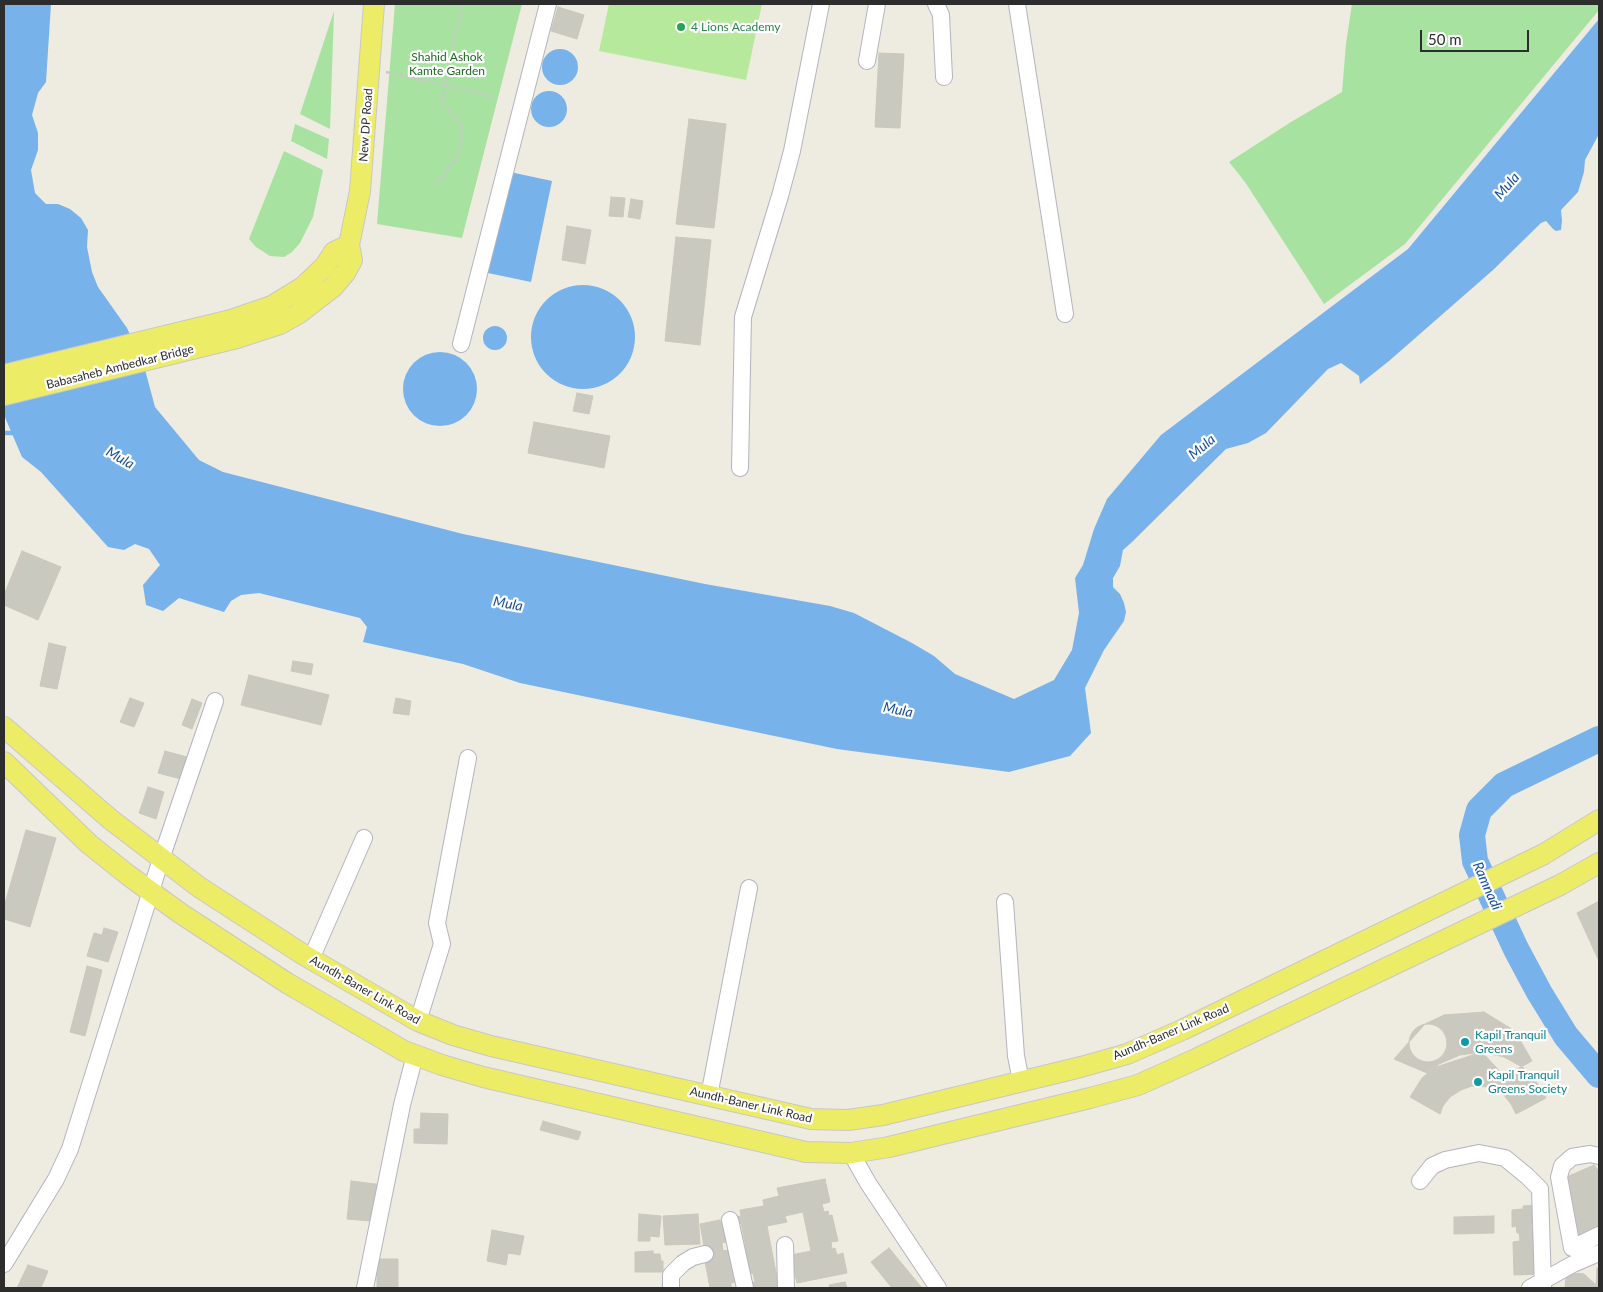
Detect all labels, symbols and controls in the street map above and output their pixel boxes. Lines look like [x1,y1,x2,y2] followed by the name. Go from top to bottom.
[691,20,780,34] place label: 4 Lions Academy
[1423,20,1532,52] scale bar
[675,21,687,33] marker: 4 Lions Academy
[1428,30,1462,48] text: 50 m
[409,50,485,78] park label: Shahid Ashok Kamte Garden
[356,88,376,162] street label: New DP Road
[1491,169,1523,203] water label: Mula
[45,342,195,392] street label: Babasaheb Ambedkar Bridge
[1185,431,1219,463] water label: Mula
[103,443,137,473] water label: Mula
[492,593,524,615] water label: Mula
[882,699,914,721] water label: Mula
[1469,859,1505,913] water label: Ramnadi
[307,953,423,1027] street label: Aundh-Baner Link Road
[1111,1001,1231,1063] street label: Aundh-Baner Link Road
[1475,1028,1546,1056] place label: Kapil Tranquil Greens
[1459,1036,1471,1048] marker: Kapil Tranquil Greens
[1488,1068,1567,1096] place label: Kapil Tranquil Greens Society
[1472,1076,1484,1088] marker: Kapil Tranquil Greens Society
[689,1084,813,1126] street label: Aundh-Baner Link Road

